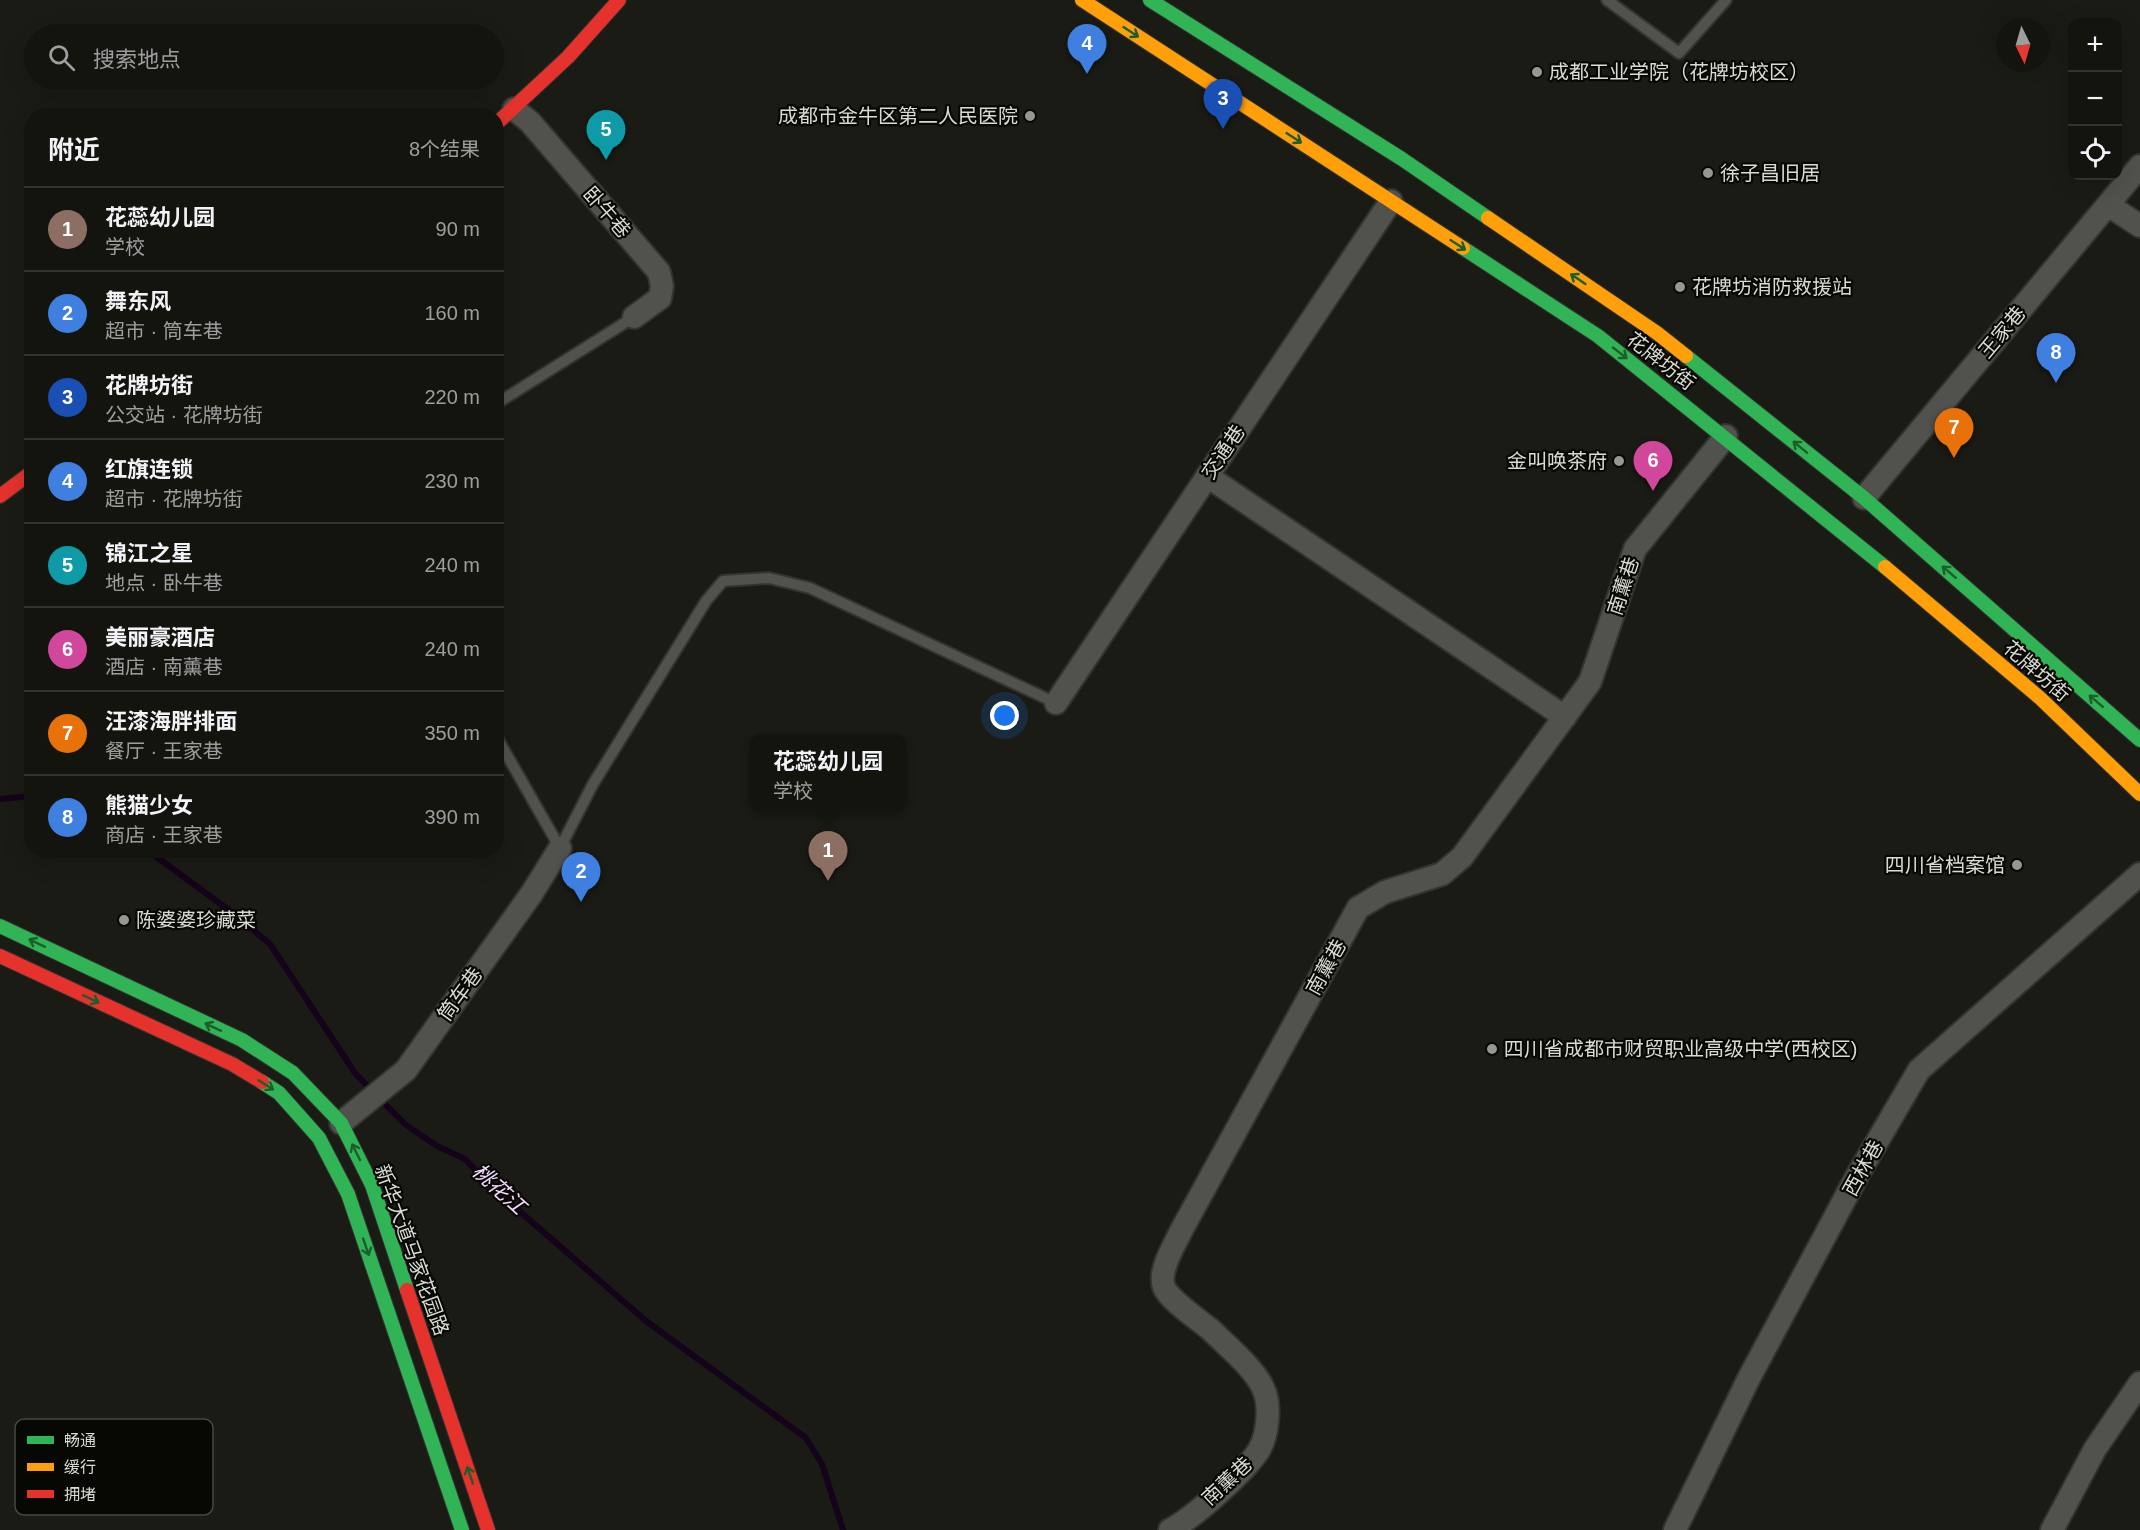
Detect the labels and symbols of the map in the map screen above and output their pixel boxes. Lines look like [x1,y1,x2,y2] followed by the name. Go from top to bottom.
[1996,18,2050,72] north arrow
[1068,25,1106,74] pin: 4
[1122,26,1138,38] one-way arrow
[1549,61,1809,83] place label: 成都工业学院（花牌坊校区）
[1530,65,1544,79] marker: 成都工业学院（花牌坊校区）
[1204,80,1242,129] pin: 3
[778,105,1018,127] place label: 成都市金牛区第二人民医院
[1023,109,1037,123] marker: 成都市金牛区第二人民医院
[586,110,626,160] pin: 5
[1285,132,1302,144] one-way arrow
[1720,162,1820,184] place label: 徐子昌旧居
[1701,166,1715,180] marker: 徐子昌旧居
[579,182,635,242] street label: 卧牛巷
[1449,238,1466,251] one-way arrow
[1570,273,1586,285] one-way arrow
[1692,276,1852,298] place label: 花牌坊消防救援站
[1673,280,1687,294] marker: 花牌坊消防救援站
[1974,302,2030,362] street label: 王家巷
[1623,328,1699,394] street label: 花牌坊街
[2036,334,2076,383] pin: 8
[1611,347,1627,359] one-way arrow
[1934,408,1974,458] pin: 7
[1197,421,1249,483] street label: 交通巷
[1792,440,1808,453] one-way arrow
[1634,442,1672,491] pin: 6
[1507,450,1607,472] place label: 金叫唤茶府
[1612,454,1626,468] marker: 金叫唤茶府
[1603,554,1643,618] street label: 南薰巷
[1941,566,1957,579] one-way arrow
[2000,636,2074,706] street label: 花牌坊街
[2089,694,2104,708] one-way arrow
[990,701,1019,730] your location
[808,832,848,881] pin: 1
[562,852,600,902] pin: 2
[1885,854,2005,876] place label: 四川省档案馆
[2010,858,2024,872] marker: 四川省档案馆
[136,909,256,931] place label: 陈婆婆珍藏菜
[117,913,131,927] marker: 陈婆婆珍藏菜
[1302,935,1350,999] street label: 南薰巷
[28,937,46,949] one-way arrow
[433,963,487,1025] street label: 筒车巷
[82,993,100,1005] one-way arrow
[204,1020,222,1032] one-way arrow
[1504,1038,1857,1060] place label: 四川省成都市财贸职业高级中学(西校区)
[1485,1042,1499,1056] marker: 四川省成都市财贸职业高级中学(西校区)
[257,1079,274,1091] one-way arrow
[1839,1136,1887,1200] street label: 西林巷
[349,1144,361,1162] one-way arrow
[468,1159,532,1220] water label: 桃花江
[371,1162,453,1338] street label: 新华大道马家花园路
[361,1238,372,1257] one-way arrow
[15,1419,213,1515] legend
[64,1432,96,1449] text: 畅通
[1198,1452,1256,1510] street label: 南薰巷
[64,1459,96,1476] text: 缓行
[463,1466,474,1485] one-way arrow
[64,1486,96,1503] text: 拥堵

